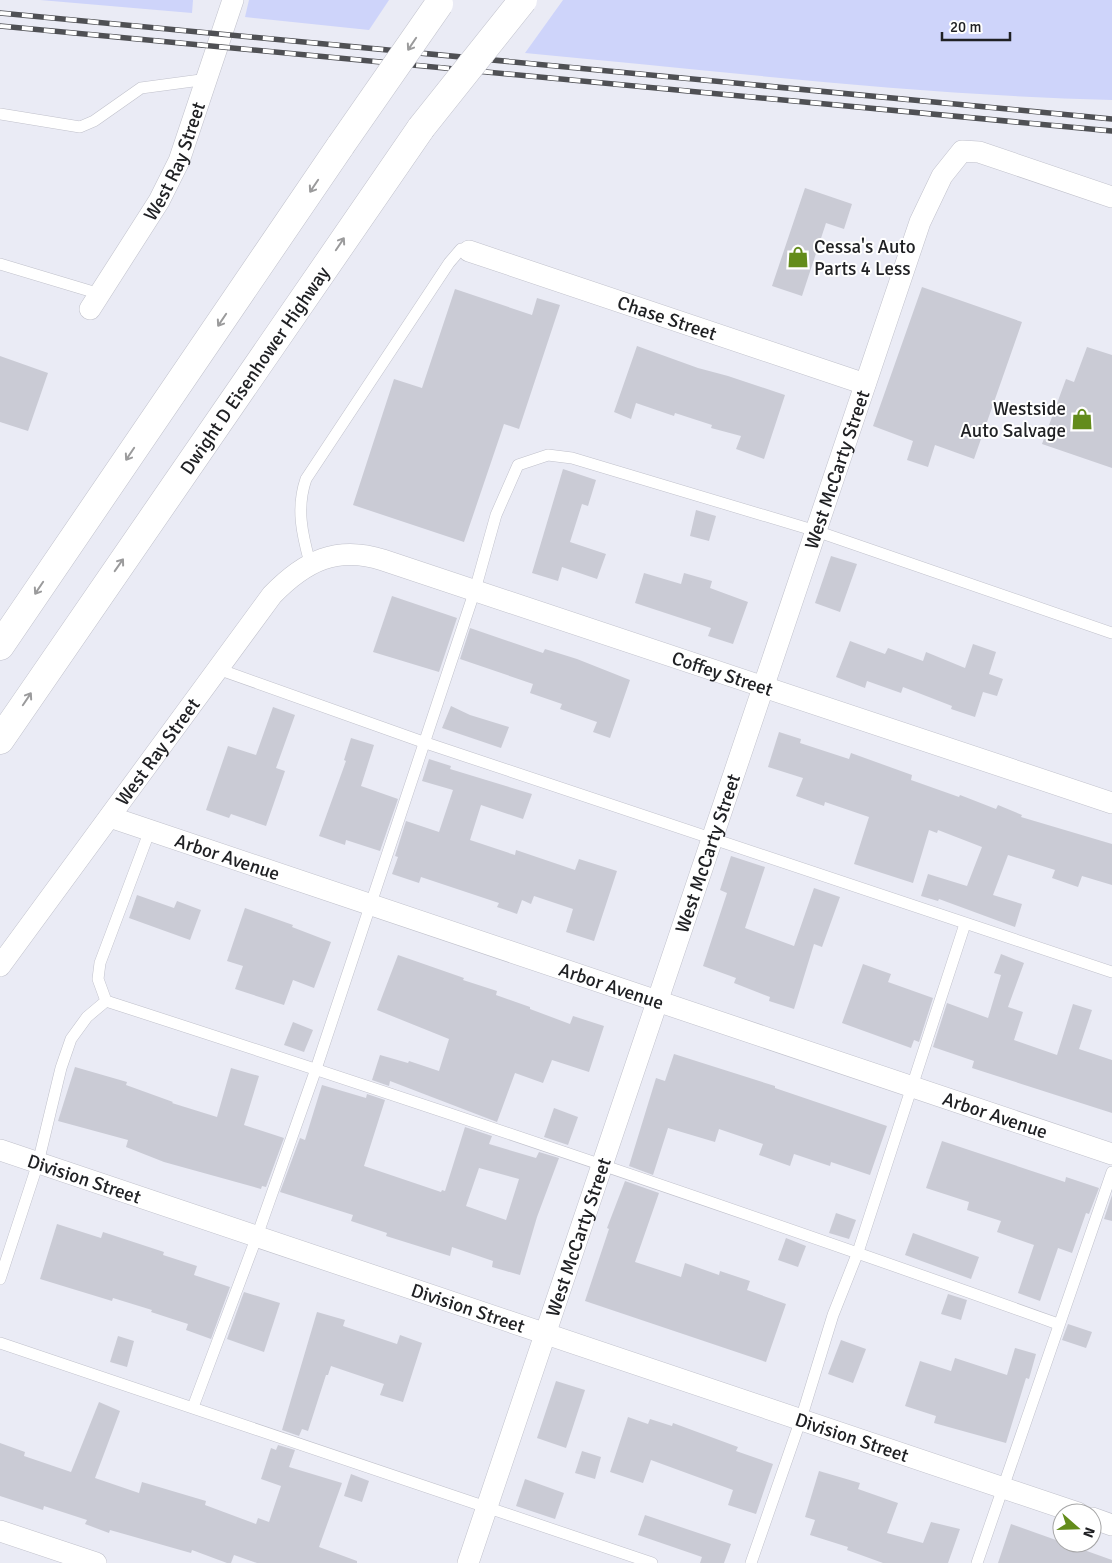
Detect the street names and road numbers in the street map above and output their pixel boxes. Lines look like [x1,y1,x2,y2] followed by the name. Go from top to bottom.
[138,99,211,226] street label: West Ray Street
[175,262,335,479] street label: Dwight D Eisenhower Highway
[614,291,720,346] street label: Chase Street
[800,387,876,552] street label: West McCarty Street
[669,646,776,702] street label: Coffey Street
[111,693,206,811] street label: West Ray Street
[670,771,746,936] street label: West McCarty Street
[172,829,283,886] street label: Arbor Avenue
[555,958,667,1015] street label: Arbor Avenue
[939,1087,1051,1144] street label: Arbor Avenue
[24,1149,144,1210] street label: Division Street
[541,1154,617,1320] street label: West McCarty Street
[408,1278,528,1339] street label: Division Street
[792,1408,912,1468] street label: Division Street

